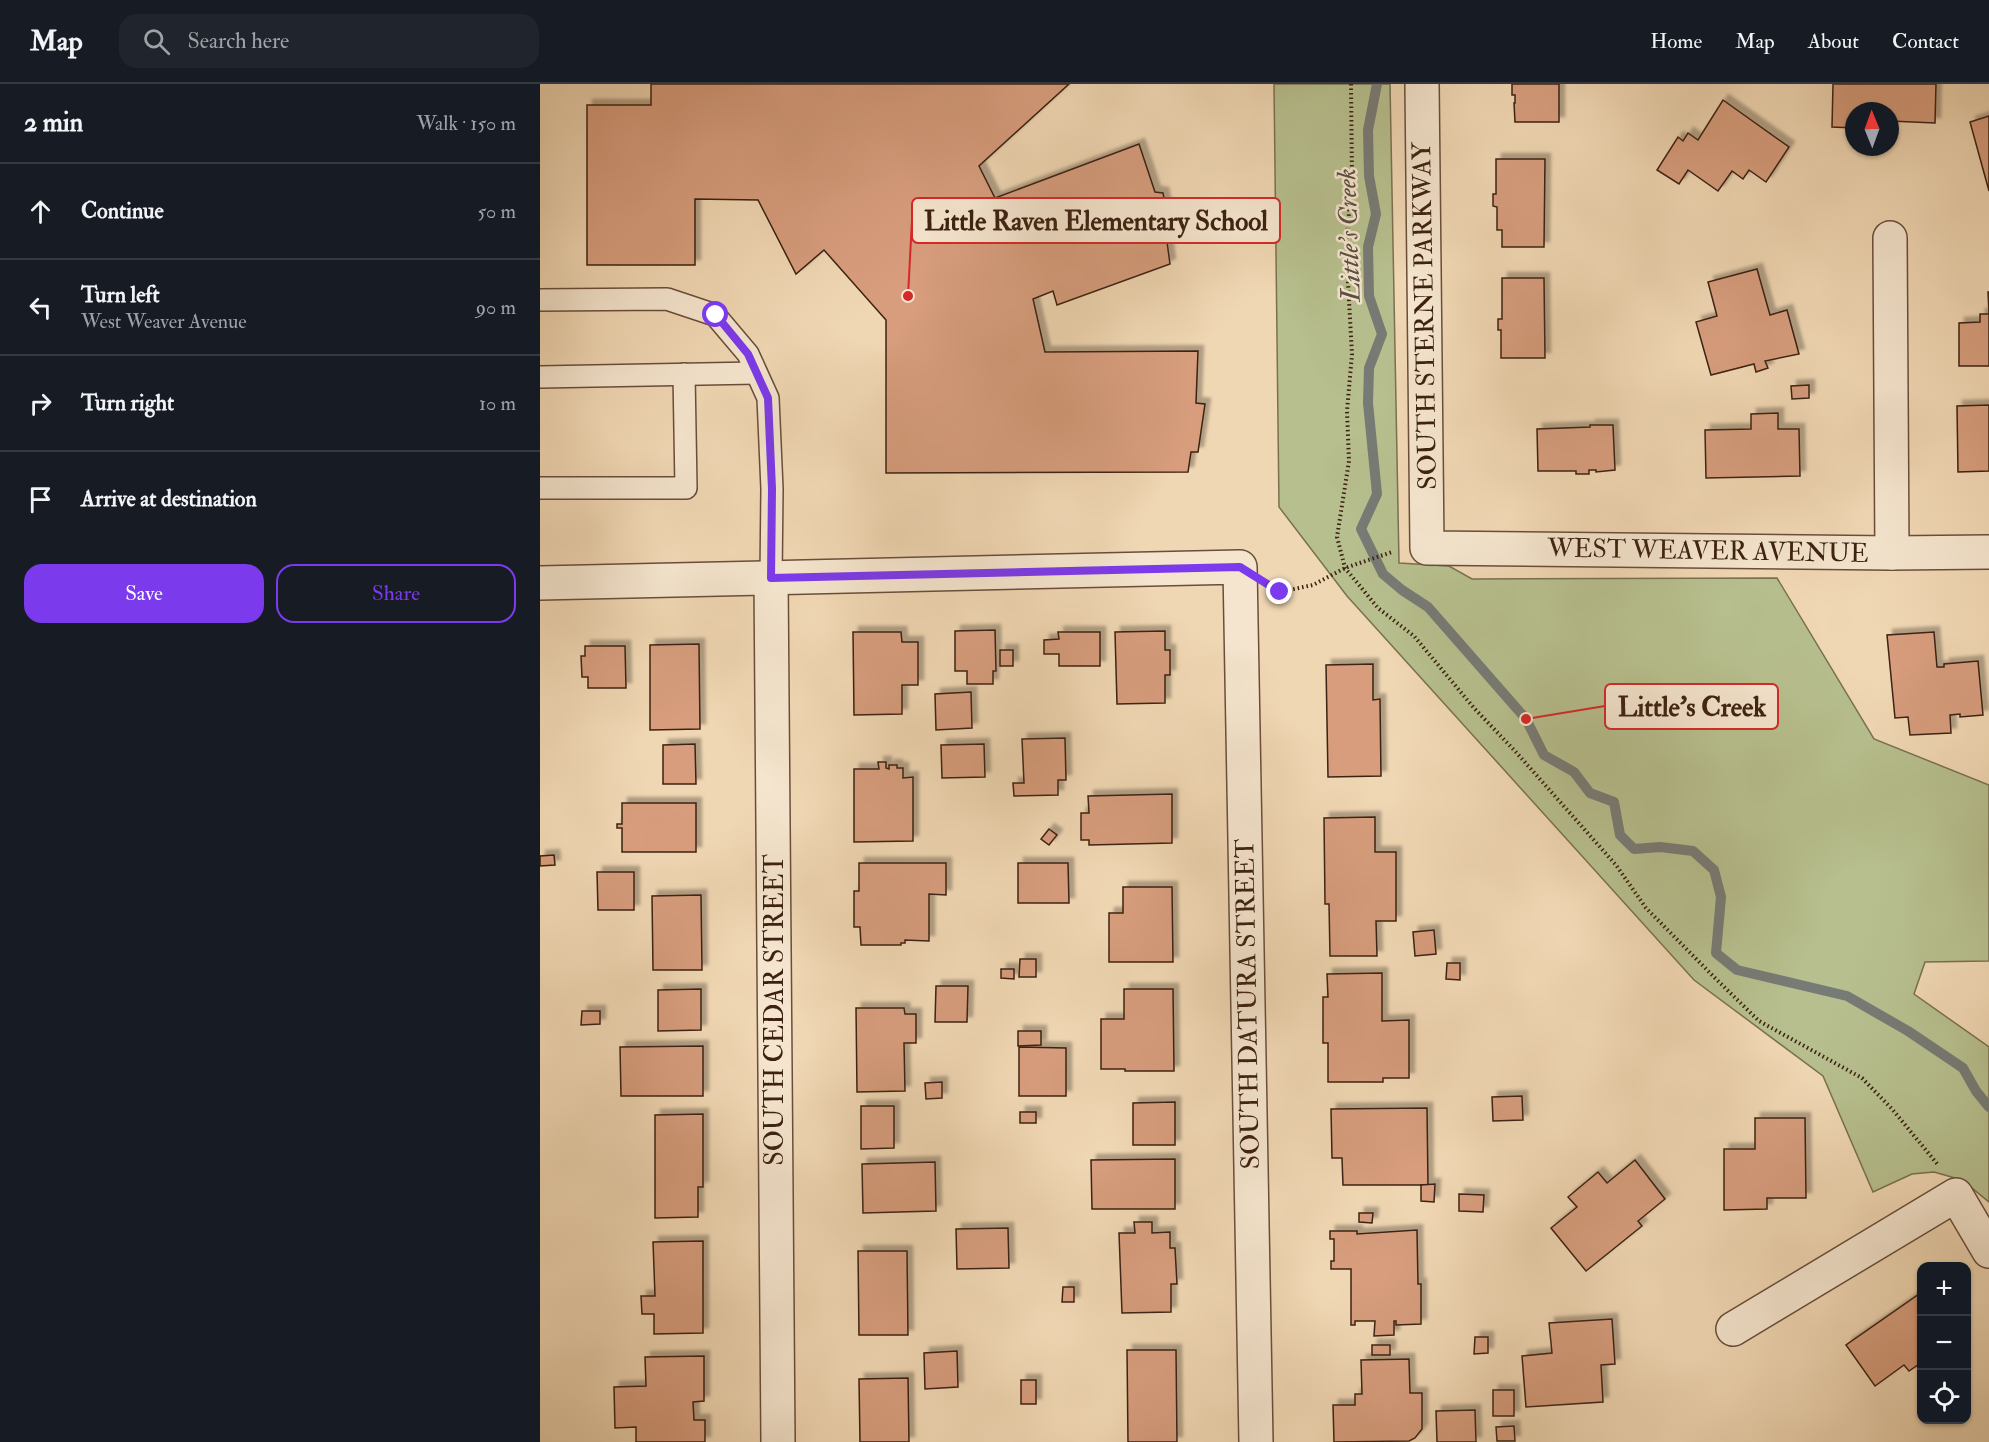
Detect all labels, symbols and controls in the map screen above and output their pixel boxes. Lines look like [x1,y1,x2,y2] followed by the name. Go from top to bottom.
[119,14,539,68] search box
[30,24,83,59] text: Map
[140,25,173,58] icon: search
[188,27,289,55] text: Search here
[1650,28,1702,55] text: Home
[1735,28,1775,55] text: Map
[1808,28,1859,55] text: About
[1892,28,1959,55] text: Contact
[1845,102,1899,156] north arrow
[24,107,83,139] text: 2 min
[416,111,516,136] text: Walk · 150 m
[1406,141,1444,490] street label: SOUTH STERNE PARKWAY
[1330,168,1368,303] water label: Little's Creek
[24,195,57,228] icon: ahead
[81,197,164,225] text: Continue
[912,198,1280,243] callout: Little Raven Elementary School
[477,199,516,224] text: 50 m
[924,205,1269,239] text: Little Raven Elementary School
[81,281,160,309] text: Turn left
[24,291,57,324] icon: left
[476,295,516,320] text: 90 m
[702,301,728,327] route start
[81,309,247,334] text: West Weaver Avenue
[24,387,57,420] icon: right
[81,389,174,417] text: Turn right
[479,391,516,416] text: 10 m
[24,483,57,516] icon: arrive
[81,485,257,513] text: Arrive at destination
[1546,532,1869,570] street label: WEST WEAVER AVENUE
[24,564,264,623] button: Save
[276,564,516,623] button: Share
[1266,578,1292,604] route end
[1605,684,1778,729] callout: Little's Creek
[1618,691,1767,724] text: Little's Creek
[1229,838,1267,1170] street label: SOUTH DATURA STREET
[759,854,791,1166] street label: SOUTH CEDAR STREET
[1917,1262,1971,1424] map controls
[1917,1262,1971,1316] button: +
[1917,1316,1971,1370] button: −
[1917,1370,1971,1424] button: locate

